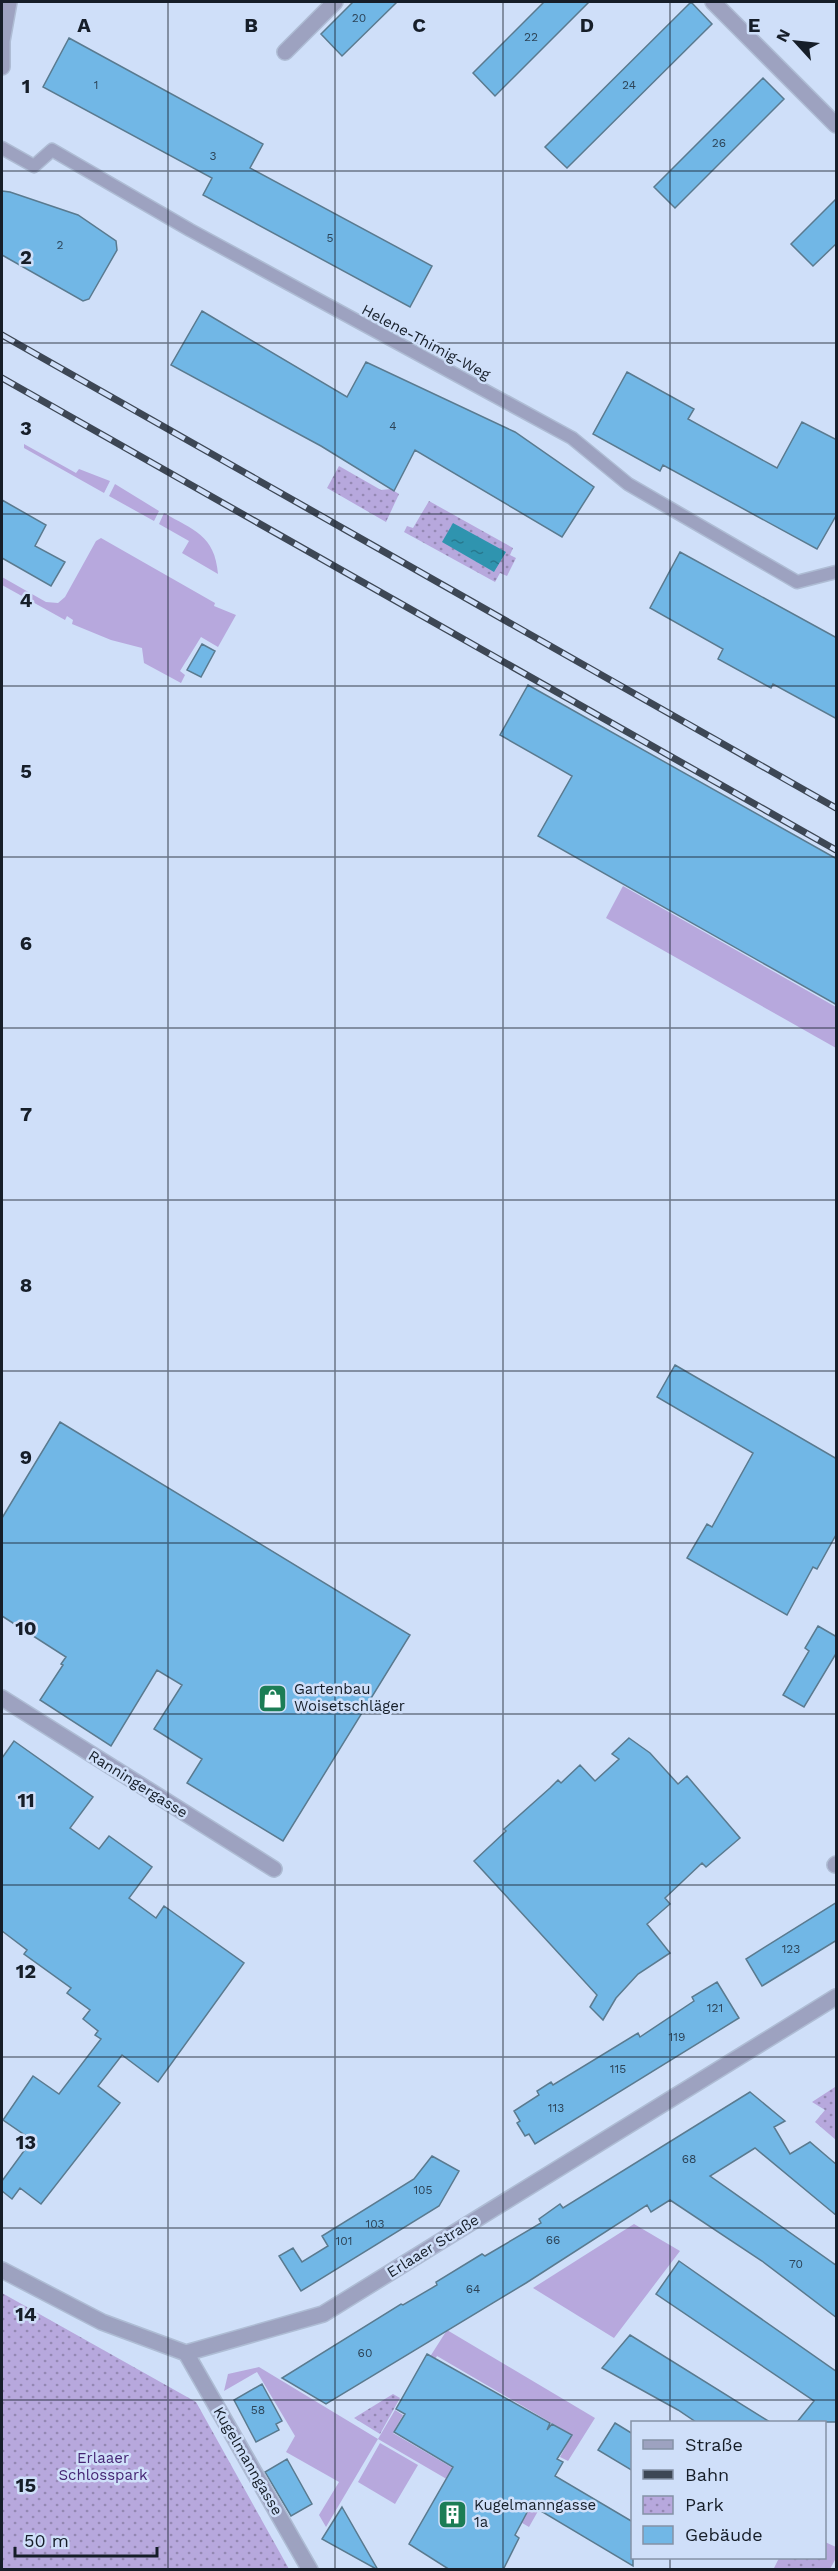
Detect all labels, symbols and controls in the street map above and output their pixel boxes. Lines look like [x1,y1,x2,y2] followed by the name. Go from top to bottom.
[352,11,366,25] house number: 20
[766,12,826,72] north arrow
[77,13,91,37] text: A
[244,13,258,37] text: B
[412,13,426,37] text: C
[580,13,594,37] text: D
[748,13,760,37] text: E
[772,26,794,45] text: N
[524,30,538,44] house number: 22
[22,74,30,98] text: 1
[94,78,98,92] house number: 1
[622,78,636,92] house number: 24
[712,136,726,150] house number: 26
[210,149,217,163] house number: 3
[327,231,334,245] house number: 5
[57,238,64,252] house number: 2
[20,245,32,269] text: 2
[359,300,493,384] street label: Helene-Thimig-Weg
[20,416,32,440] text: 3
[389,419,397,433] house number: 4
[20,588,33,612] text: 4
[20,759,32,783] text: 5
[20,931,32,955] text: 6
[20,1102,32,1126] text: 7
[20,1273,32,1297] text: 8
[20,1445,32,1469] text: 9
[15,1616,37,1640] text: 10
[294,1680,405,1715] place label: Gartenbau Woisetschläger
[257,1682,289,1714] shop icon: Gartenbau Woisetschläger
[85,1746,191,1822] street label: Ranningergasse
[17,1788,35,1812] text: 11
[782,1942,800,1956] house number: 123
[16,1959,36,1983] text: 12
[707,2001,723,2015] house number: 121
[669,2030,685,2044] house number: 119
[610,2062,626,2076] house number: 115
[548,2101,564,2115] house number: 113
[16,2130,36,2154] text: 13
[682,2152,696,2166] house number: 68
[413,2183,433,2197] house number: 105
[384,2211,482,2281] street label: Erlaaer Straße
[366,2217,384,2231] house number: 103
[546,2233,560,2247] house number: 66
[336,2234,352,2248] house number: 101
[789,2257,803,2271] house number: 70
[466,2282,480,2296] house number: 64
[15,2302,37,2326] text: 14
[358,2346,372,2360] house number: 60
[251,2403,265,2417] house number: 58
[210,2404,286,2518] street label: Kugelmanngasse
[631,2421,826,2559] legend
[685,2434,743,2455] text: Straße
[58,2449,148,2484] park label: Erlaaer Schlosspark
[685,2464,729,2485] text: Bahn
[16,2473,36,2497] text: 15
[685,2494,724,2515] text: Park
[474,2496,596,2531] place label: Kugelmanngasse 1a
[437,2498,469,2530] building icon: Kugelmanngasse 1a
[15,2520,158,2558] scale bar
[685,2524,763,2545] text: Gebäude
[24,2530,69,2551] text: 50 m

